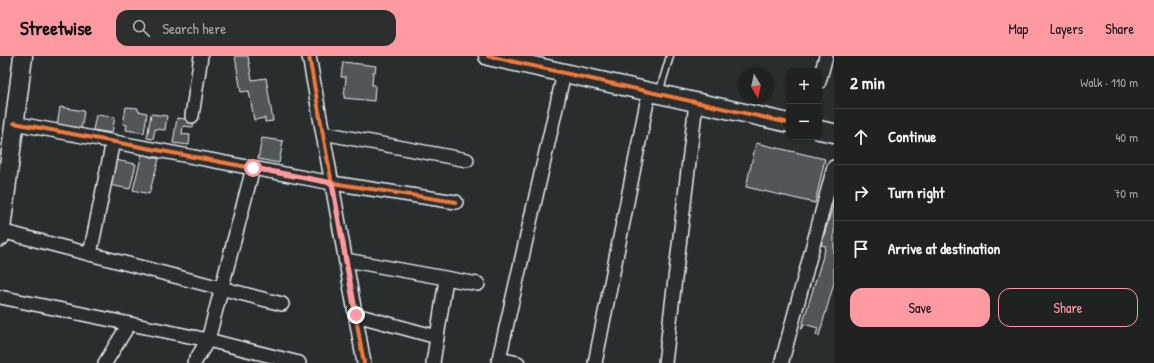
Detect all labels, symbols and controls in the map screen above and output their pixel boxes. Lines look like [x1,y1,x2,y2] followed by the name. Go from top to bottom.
[116,10,396,46] search box
[20,15,92,41] text: Streetwise
[130,17,152,39] icon: search
[162,18,226,39] text: Search here
[1008,19,1028,38] text: Map
[1050,19,1083,38] text: Layers
[1105,19,1134,38] text: Share
[738,68,774,104] north arrow
[786,68,822,140] map controls
[786,68,822,104] button: +
[850,71,885,94] text: 2 min
[1080,73,1138,91] text: Walk · 110 m
[786,104,822,140] button: −
[850,126,872,148] icon: ahead
[888,126,936,147] text: Continue
[1115,128,1138,146] text: 40 m
[244,159,262,177] route start
[850,182,872,204] icon: right
[888,182,944,203] text: Turn right
[1114,184,1138,202] text: 70 m
[850,238,872,260] icon: arrive
[888,238,1000,259] text: Arrive at destination
[850,288,990,327] button: Save
[998,288,1138,327] button: Share
[347,306,365,324] route end

